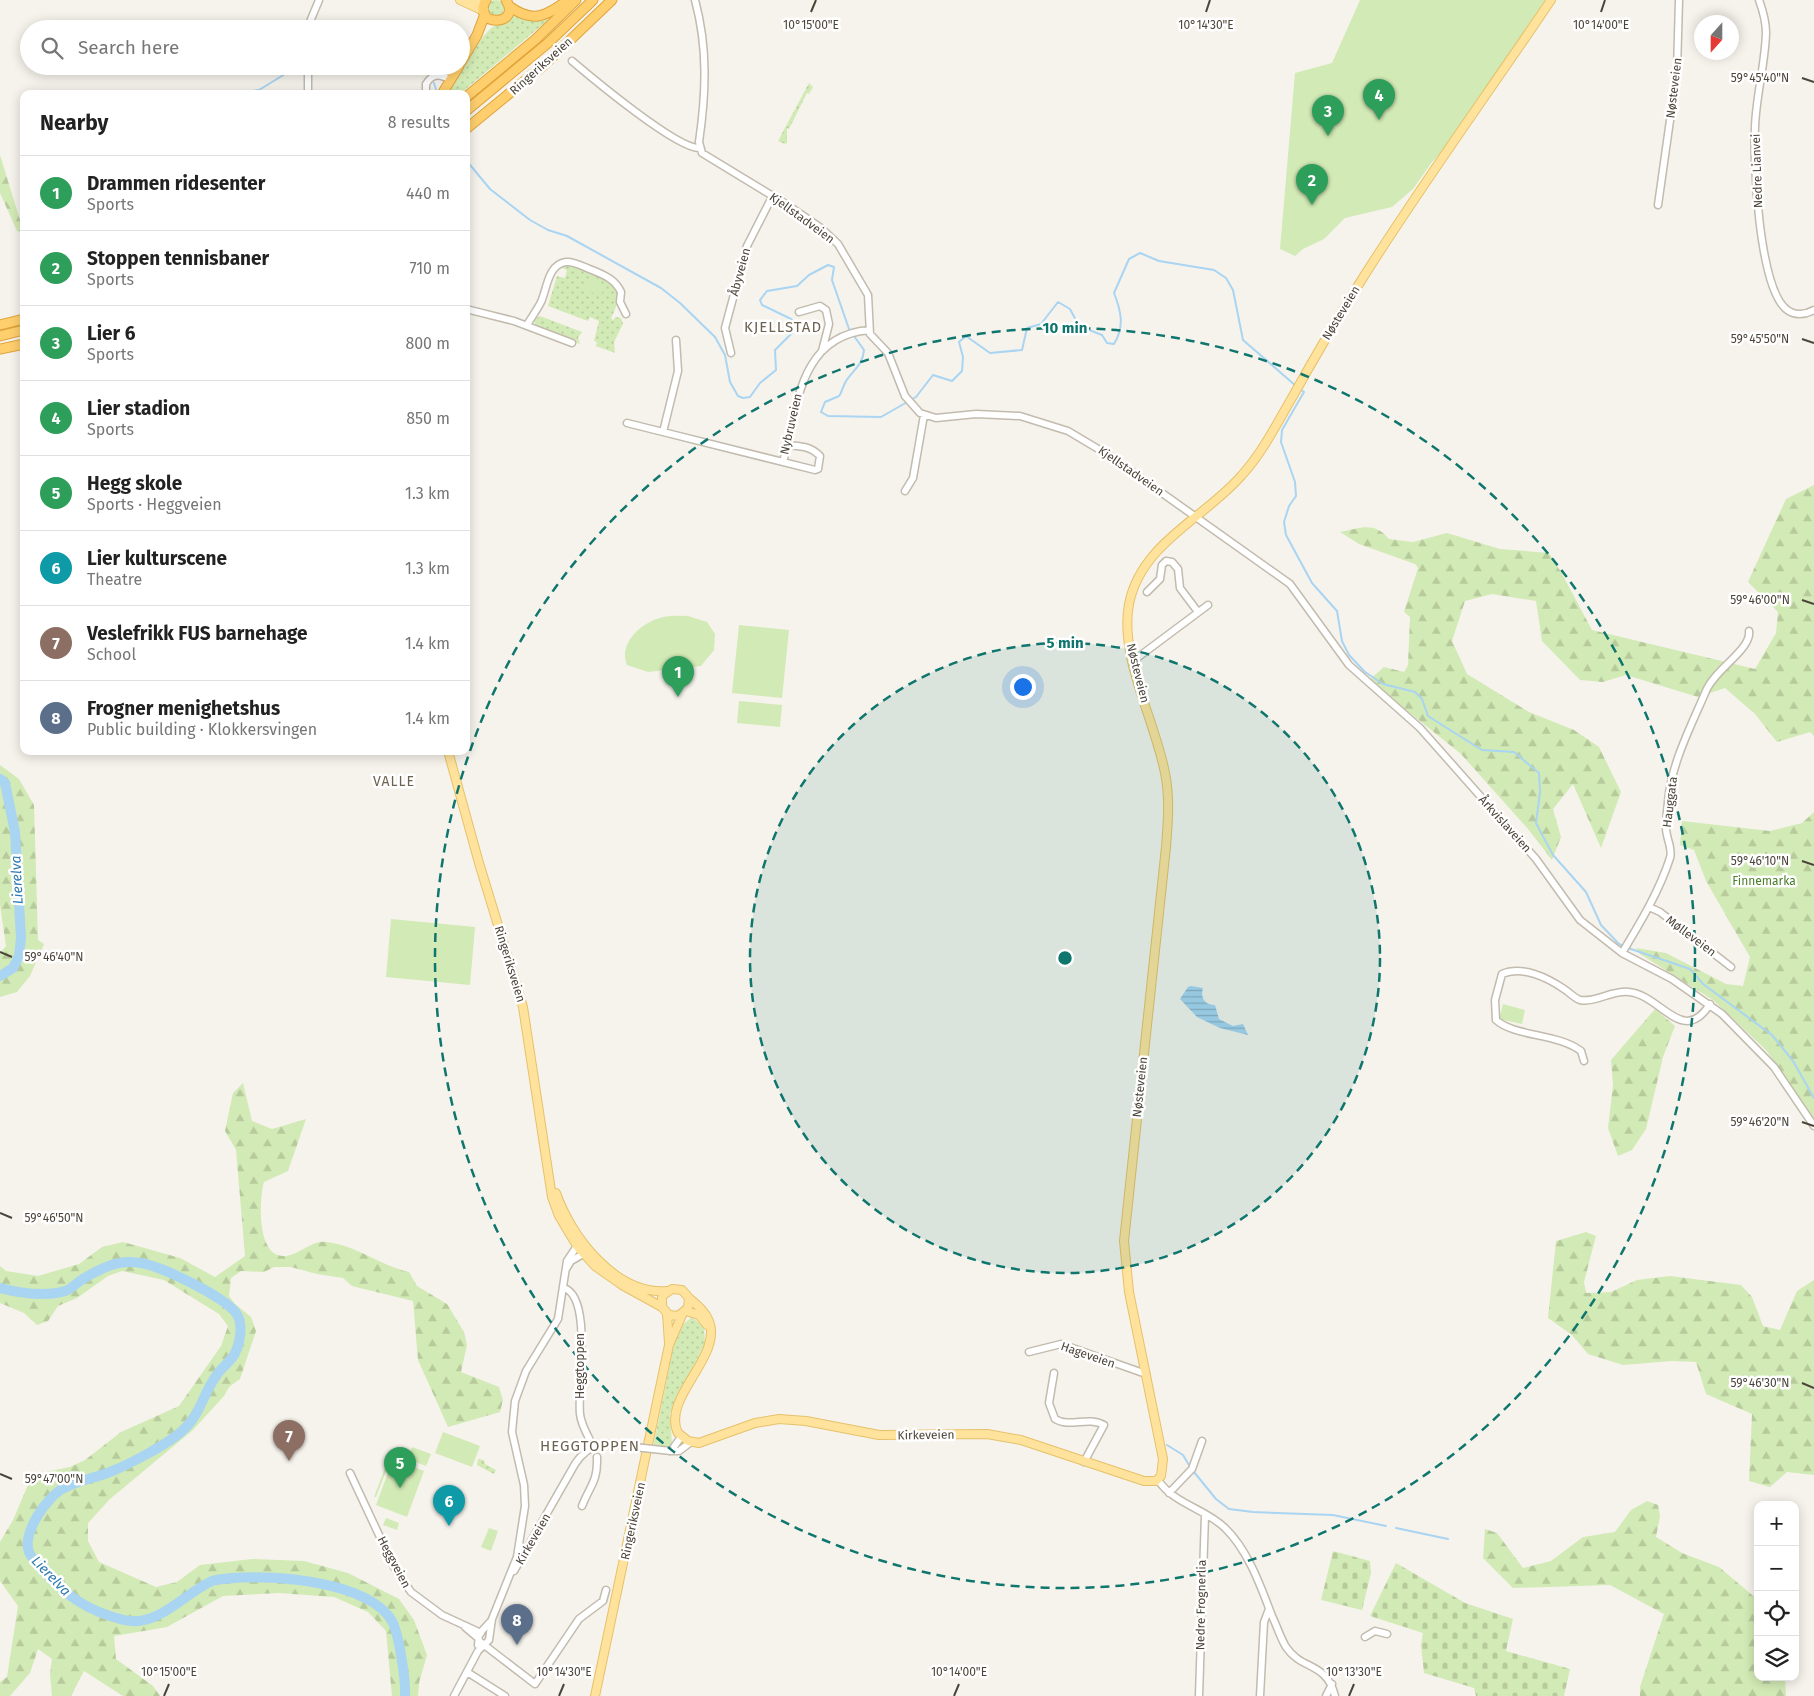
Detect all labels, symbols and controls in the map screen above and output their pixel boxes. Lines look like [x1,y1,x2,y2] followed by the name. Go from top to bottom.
[1694,15,1739,60] north arrow
[783,18,839,32] text: 10°15'00"E
[1178,18,1234,32] text: 10°14'30"E
[1573,18,1629,32] text: 10°14'00"E
[20,20,470,75] search box
[38,34,66,62] icon: search
[507,34,575,98] street label: Ringeriksveien
[78,36,179,59] text: Search here
[1663,57,1685,119] street label: Nøsteveien
[1731,71,1789,85] text: 59°45'40"N
[1363,79,1395,120] pin: 4
[1312,95,1344,136] pin: 3
[40,110,108,136] text: Nearby
[388,113,450,132] text: 8 results
[1749,134,1765,208] street label: Nedre Lianvei
[1296,164,1328,205] pin: 2
[87,172,265,195] text: Drammen ridesenter
[52,184,60,203] text: 1
[406,184,450,203] text: 440 m
[767,190,837,246] street label: Kjellstadveien
[87,195,134,214] text: Sports
[725,246,753,298] street label: Åbyveien
[87,247,269,270] text: Stoppen tennisbaner
[52,259,60,278] text: 2
[409,259,450,278] text: 710 m
[87,270,134,289] text: Sports
[1319,283,1363,343] street label: Nøsteveien
[744,318,822,336] district label: KJELLSTAD
[1043,319,1087,337] text: 10 min
[87,322,135,345] text: Lier 6
[1731,332,1789,346] text: 59°45'50"N
[52,334,60,353] text: 3
[405,334,450,353] text: 800 m
[87,345,134,364] text: Sports
[777,392,805,456] street label: Nybruveien
[87,397,190,420] text: Lier stadion
[51,409,61,428] text: 4
[406,409,450,428] text: 850 m
[87,420,134,439] text: Sports
[1096,443,1166,499] street label: Kjellstadveien
[87,472,182,495] text: Hegg skole
[52,484,60,503] text: 5
[405,484,450,503] text: 1.3 km
[87,495,222,514] text: Sports · Heggveien
[87,547,227,570] text: Lier kulturscene
[51,559,61,578] text: 6
[405,559,450,578] text: 1.3 km
[87,570,142,589] text: Theatre
[1730,593,1790,607] text: 59°46'00"N
[87,622,308,645] text: Veslefrikk FUS barnehage
[52,634,60,653] text: 7
[405,634,450,653] text: 1.4 km
[1046,634,1084,652] text: 5 min
[1124,642,1152,704] street label: Nøsteveien
[87,645,136,664] text: School
[662,656,694,697] pin: 1
[1010,674,1036,700] your location
[87,697,280,720] text: Frogner menighetshus
[51,709,61,728] text: 8
[405,709,450,728] text: 1.4 km
[87,720,317,739] text: Public building · Klokkersvingen
[373,773,415,790] district label: VALLE
[1660,776,1680,828] street label: Hauggata
[1476,791,1536,855] street label: Årkvislaveien
[1731,854,1789,868] text: 59°46'10"N
[7,855,27,905] water label: Lierelva
[1732,874,1796,888] park label: Finnemarka
[1663,913,1719,959] street label: Mølleveien
[492,924,528,1004] street label: Ringeriksveien
[1056,949,1074,967] centre of rings
[24,950,84,964] text: 59°46'40"N
[1130,1056,1150,1118] street label: Nøsteveien
[1730,1115,1790,1129] text: 59°46'20"N
[24,1211,84,1225] text: 59°46'50"N
[573,1333,587,1399] street label: Heggtoppen
[1059,1339,1117,1371] street label: Hageveien
[1730,1376,1790,1390] text: 59°46'30"N
[273,1420,305,1461] pin: 7
[897,1428,955,1442] street label: Kirkeveien
[540,1437,640,1455] district label: HEGGTOPPEN
[384,1447,416,1488] pin: 5
[25,1472,83,1486] text: 59°47'00"N
[618,1481,648,1561] street label: Ringeriksveien
[433,1485,465,1526] pin: 6
[1754,1501,1799,1681] map controls
[1754,1501,1799,1546] button: +
[513,1511,553,1567] street label: Kirkeveien
[375,1534,413,1590] street label: Heggveien
[1754,1546,1799,1591] button: −
[28,1553,74,1599] water label: Lierelva
[1193,1560,1209,1650] street label: Nedre Frognerlia
[1754,1591,1799,1636] button: locate
[501,1604,533,1645] pin: 8
[1754,1636,1799,1681] button: layers
[141,1665,197,1679] text: 10°15'00"E
[536,1665,592,1679] text: 10°14'30"E
[931,1665,987,1679] text: 10°14'00"E
[1326,1665,1382,1679] text: 10°13'30"E

